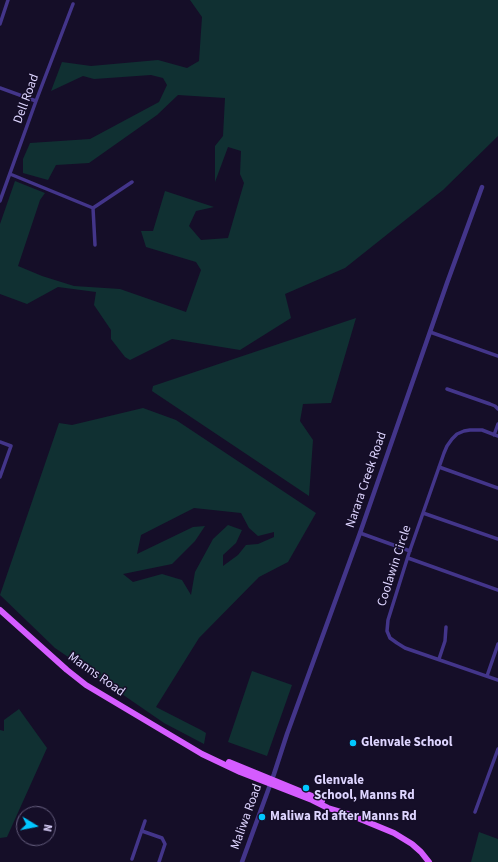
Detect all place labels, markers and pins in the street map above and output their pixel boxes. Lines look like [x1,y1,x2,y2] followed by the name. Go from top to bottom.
[361,735,453,751] place label: Glenvale School
[348,738,358,748] marker: Glenvale School
[314,773,415,804] place label: Glenvale School, Manns Rd
[301,783,311,793] marker: Glenvale School, Manns Rd
[270,809,417,825] place label: Maliwa Rd after Manns Rd
[257,812,267,822] marker: Maliwa Rd after Manns Rd

